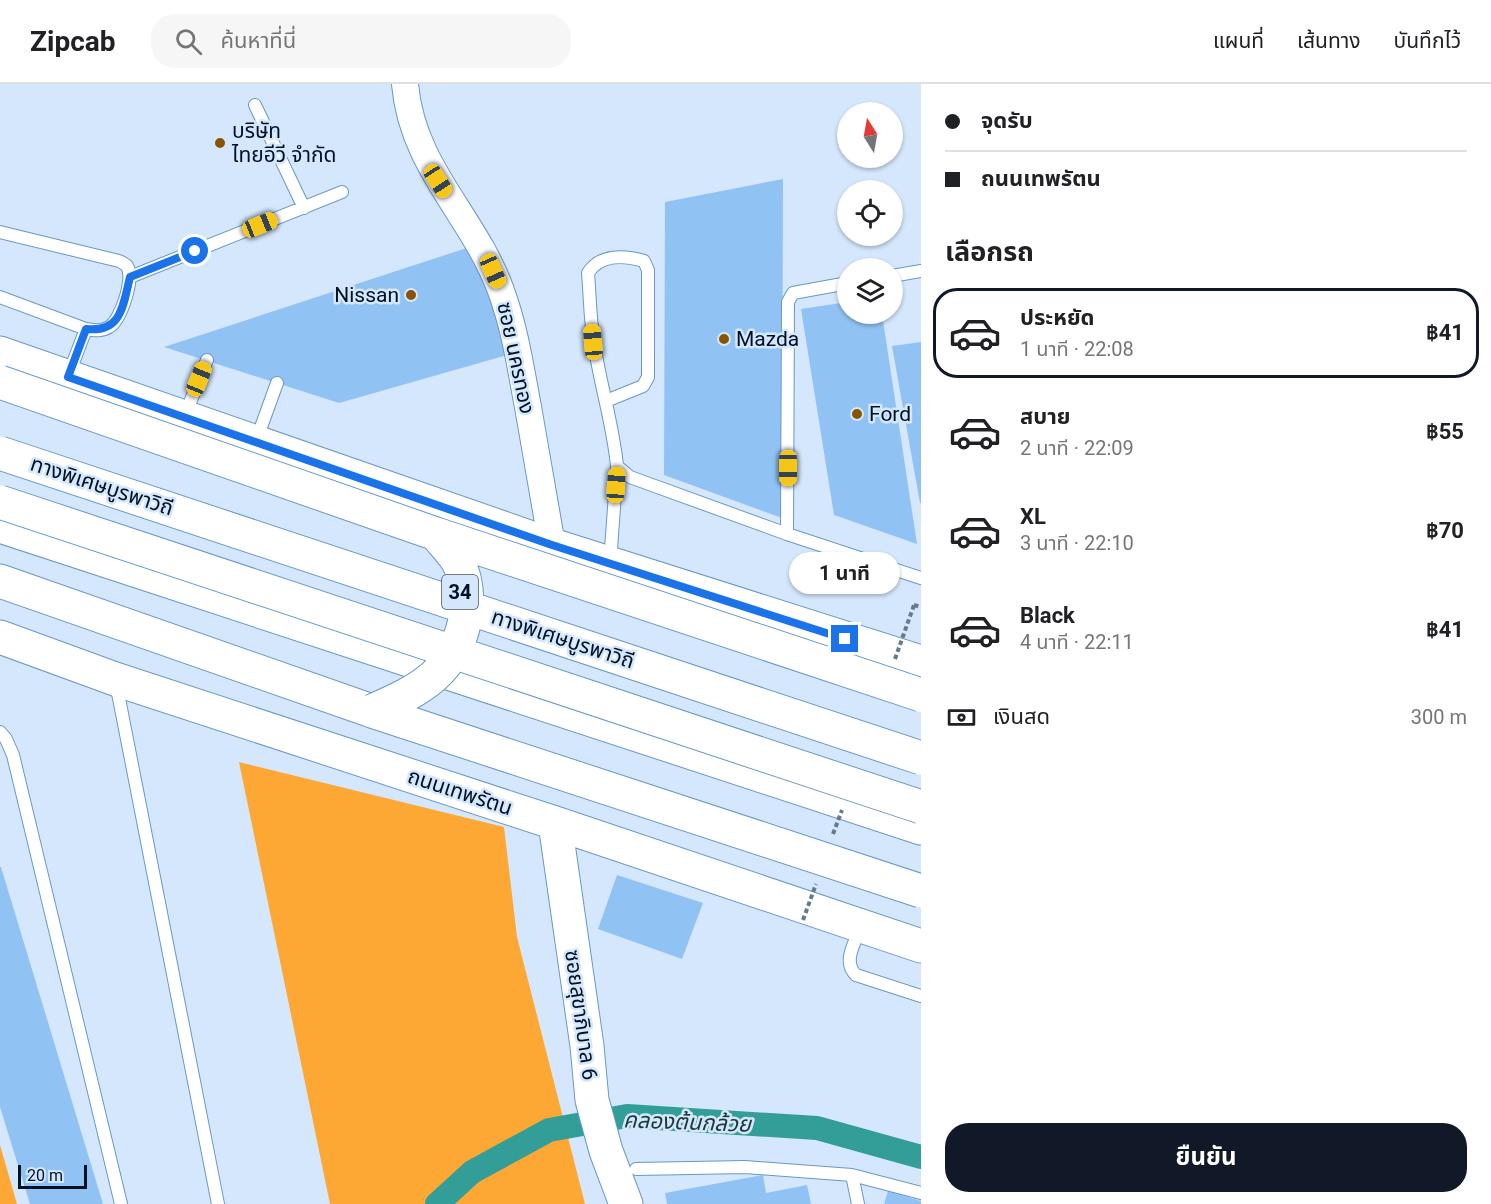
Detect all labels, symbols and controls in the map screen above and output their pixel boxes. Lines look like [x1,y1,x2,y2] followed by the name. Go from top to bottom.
[151,14,571,68] search box
[30,25,115,58] text: Zipcab
[172,25,205,58] icon: search
[220,28,296,53] text: ค้นหาที่นี่
[1213,29,1264,53] text: แผนที่
[1297,29,1361,53] text: เส้นทาง
[1394,29,1461,53] text: บันทึกไว้
[837,102,903,168] north arrow
[837,102,903,324] map controls
[981,108,1033,133] text: จุดรับ
[231,119,336,167] place label: บริษัท ไทยอีวี จำกัด
[213,136,227,150] marker: บริษัท ไทยอีวี จำกัด
[421,161,455,201] car
[981,166,1101,191] text: ถนนเทพรัตน
[837,180,903,246] button: locate
[240,210,280,240] car
[945,236,1034,268] text: เลือกรถ
[181,237,208,264] route start
[477,251,509,291] car
[837,258,903,324] button: layers
[334,283,399,307] place label: Nissan
[404,288,418,302] marker: Nissan
[492,300,540,416] street label: ซอย นครทอง
[1020,305,1095,330] text: ประหยัด
[948,306,1002,360] icon: car
[1426,320,1464,345] text: ฿41
[582,323,604,361] car
[736,327,799,351] place label: Mazda
[717,332,731,346] marker: Mazda
[1020,337,1134,361] text: 1 นาที · 22:08
[184,359,214,399] car
[869,402,911,426] place label: Ford
[1020,404,1070,429] text: สบาย
[948,405,1002,459] icon: car
[850,407,864,421] marker: Ford
[1426,419,1464,444] text: ฿55
[1020,436,1134,460] text: 2 นาที · 22:09
[779,450,797,486] car
[27,452,176,521] street label: ทางพิเศษบูรพาวิถี
[606,466,626,504] car
[948,504,1002,558] icon: car
[1020,504,1046,529] text: XL
[1426,518,1464,543] text: ฿70
[1020,531,1134,555] text: 3 นาที · 22:10
[790,552,900,594] callout: 1 นาที
[819,561,870,585] text: 1 นาที
[442,575,478,609] road number: 34
[948,603,1002,657] icon: car
[1020,603,1075,628] text: Black
[488,605,637,674] street label: ทางพิเศษบูรพาวิถี
[1426,617,1464,642] text: ฿41
[831,625,858,652] route end
[1020,630,1134,654] text: 4 นาที · 22:11
[945,701,978,734] icon: cash
[993,704,1050,729] text: เงินสด
[1411,705,1467,729] text: 300 m
[405,764,515,820] street label: ถนนเทพรัตน
[559,948,602,1082] street label: ซอยสุขาภิบาล 6
[623,1107,753,1137] water label: คลองต้นกล้วย
[945,1123,1467,1192] button: ยืนยัน
[18,1162,87,1190] scale bar
[27,1166,63,1185] text: 20 m

